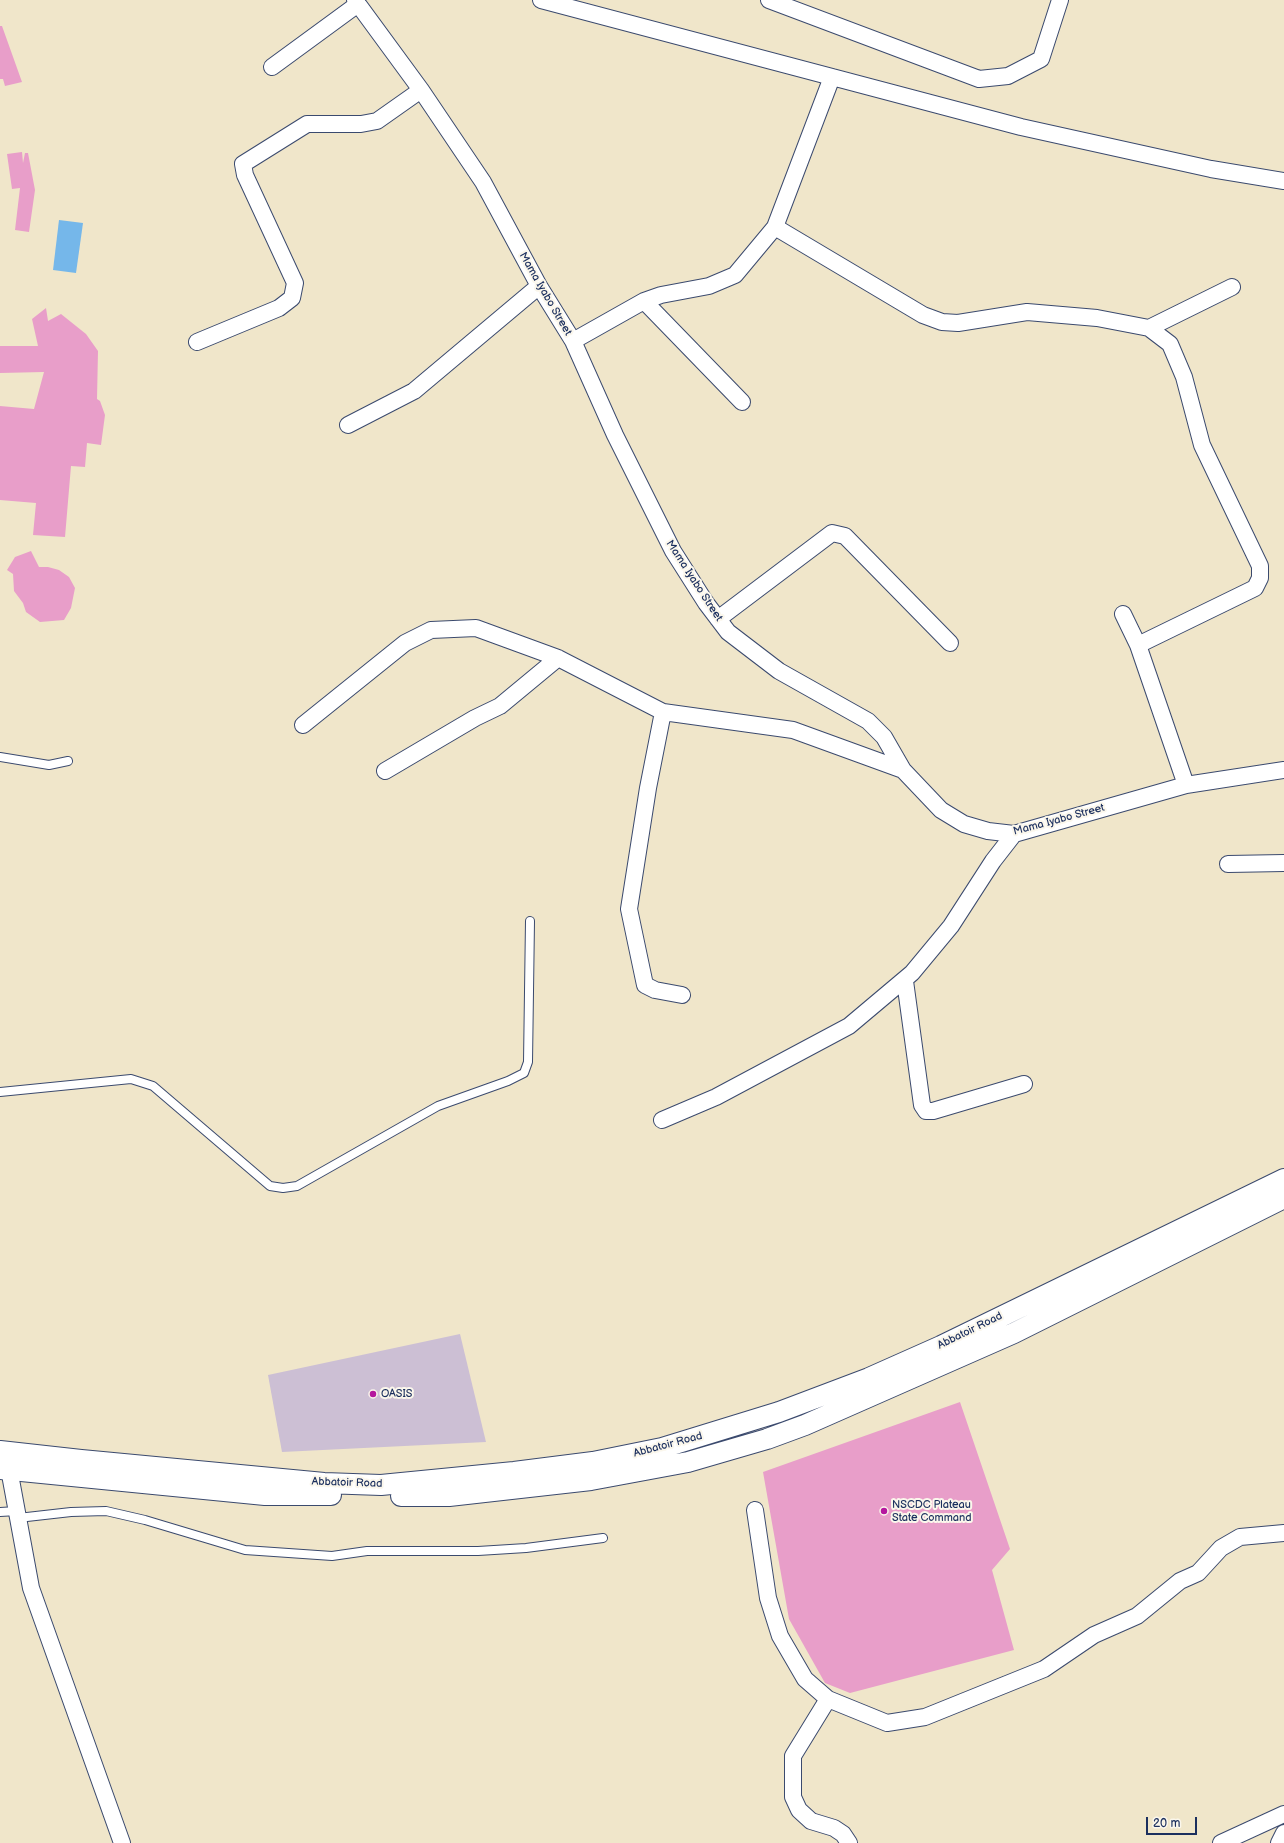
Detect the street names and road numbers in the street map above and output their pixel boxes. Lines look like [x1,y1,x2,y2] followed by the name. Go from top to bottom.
[516,250,574,338] street label: Mama Iyabo Street
[663,538,725,624] street label: Mama Iyabo Street
[1012,801,1106,839] street label: Mama Iyabo Street
[935,1310,1005,1352] street label: Abbatoir Road
[632,1429,704,1461] street label: Abbatoir Road
[311,1475,383,1491] street label: Abbatoir Road

